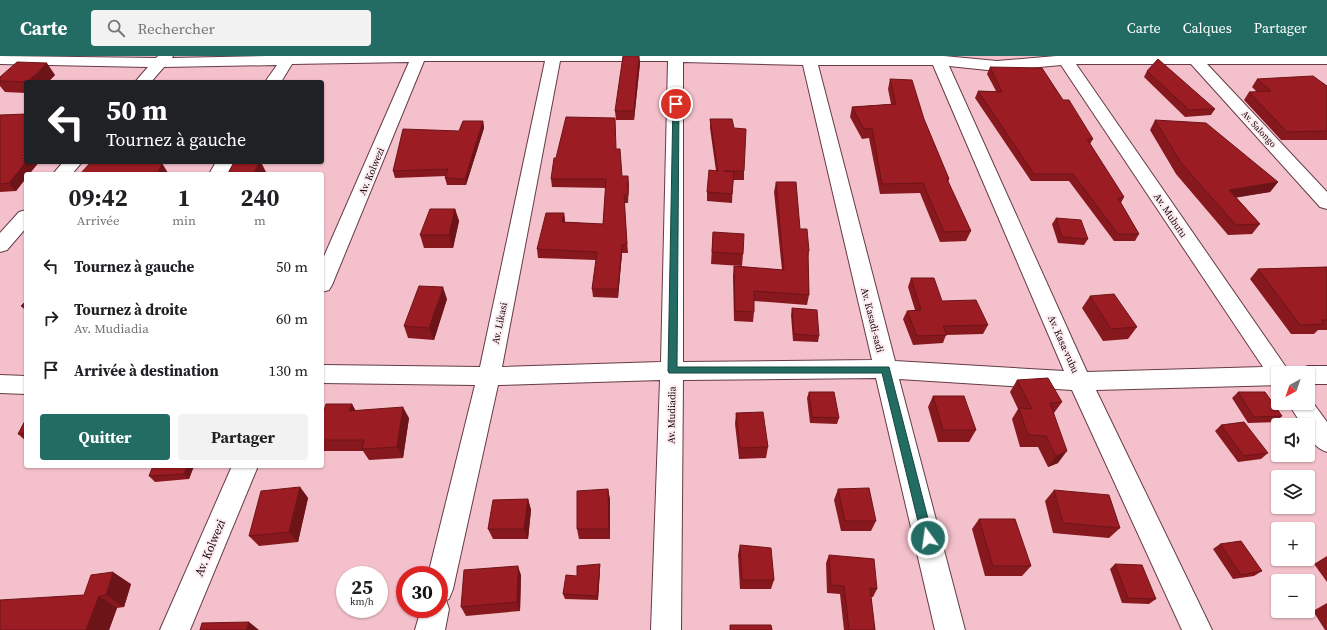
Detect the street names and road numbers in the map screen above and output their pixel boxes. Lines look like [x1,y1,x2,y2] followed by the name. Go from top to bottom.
[1239,108,1279,150] street label: Av. Salongo
[356,145,387,197] street label: Av. Kolwezi
[1151,191,1190,240] street label: Av. Mubutu
[858,286,887,354] street label: Av. Kasadi-sadi
[489,301,510,345] street label: Av. Likasi
[1045,313,1082,375] street label: Av. Kasa-vubu
[664,385,679,444] street label: Av. Mudiadia
[191,517,229,579] street label: Av. Kolwezi

